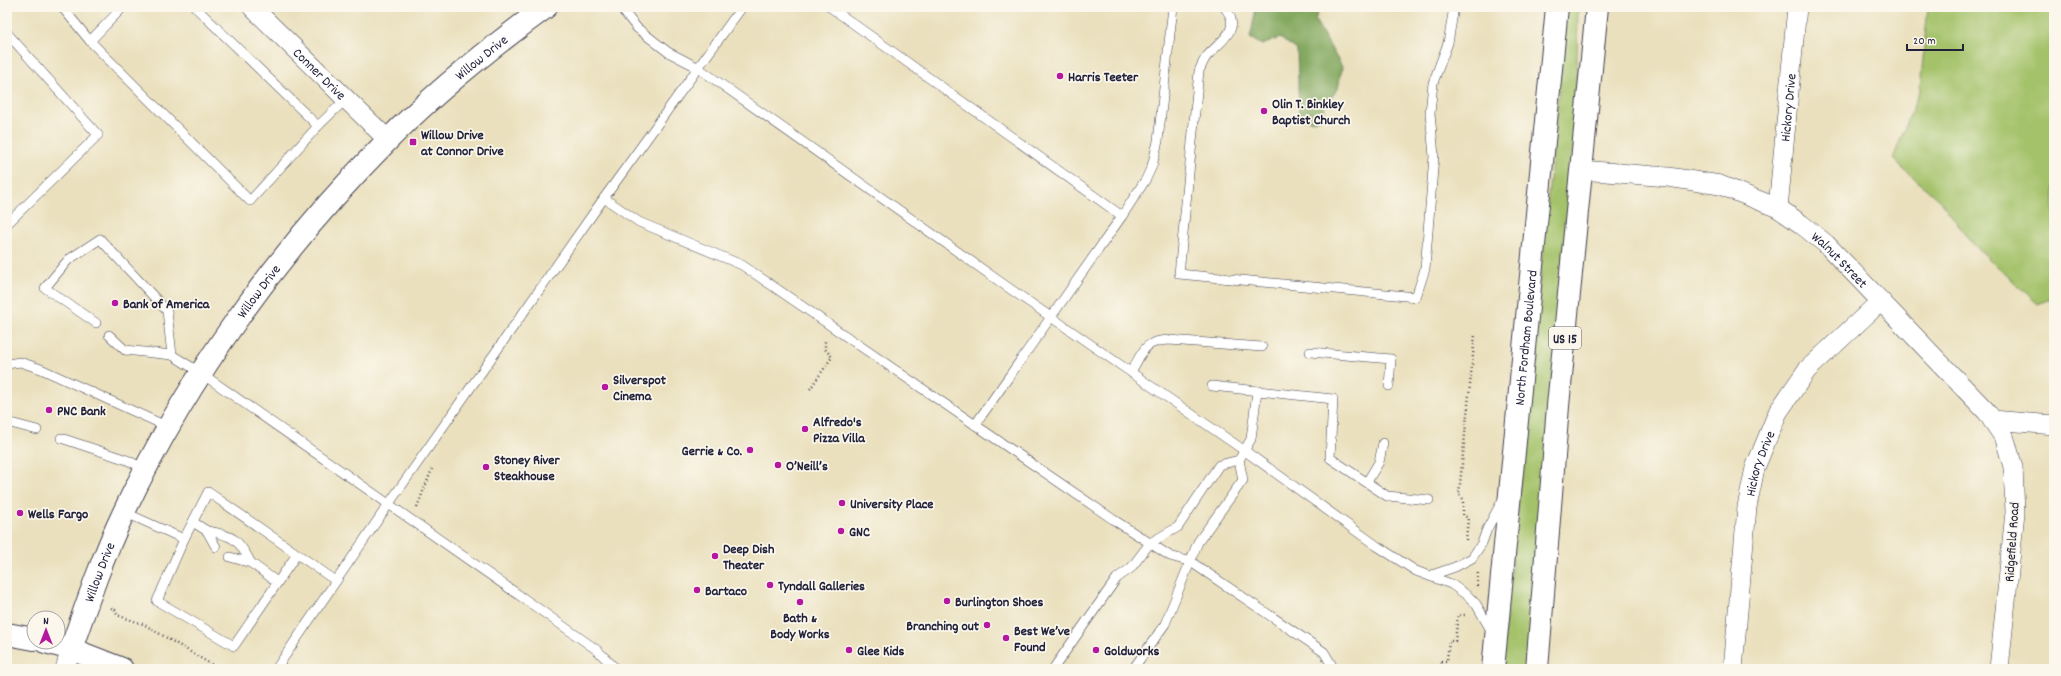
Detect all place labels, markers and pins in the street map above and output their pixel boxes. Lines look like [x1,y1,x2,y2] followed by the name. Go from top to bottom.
[1068,68,1139,88] place label: Harris Teeter
[1055,71,1065,81] marker: Harris Teeter
[1272,95,1351,131] place label: Olin T. Binkley Baptist Church
[1259,106,1269,116] marker: Olin T. Binkley Baptist Church
[421,126,504,162] place label: Willow Drive at Connor Drive
[408,137,418,147] marker: Willow Drive at Connor Drive
[123,295,211,315] place label: Bank of America
[110,298,120,308] marker: Bank of America
[613,371,667,407] place label: Silverspot Cinema
[600,382,610,392] marker: Silverspot Cinema
[57,402,106,422] place label: PNC Bank
[44,405,54,415] marker: PNC Bank
[813,413,866,449] place label: Alfredo's Pizza Villa
[800,424,810,434] marker: Alfredo's Pizza Villa
[682,442,742,462] place label: Gerrie & Co.
[745,445,755,455] marker: Gerrie & Co.
[494,451,560,487] place label: Stoney River Steakhouse
[786,457,828,477] place label: O’Neill’s
[773,460,783,470] marker: O’Neill’s
[481,462,491,472] marker: Stoney River Steakhouse
[850,495,934,515] place label: University Place
[837,498,847,508] marker: University Place
[28,505,88,525] place label: Wells Fargo
[15,508,25,518] marker: Wells Fargo
[849,523,870,543] place label: GNC
[836,526,846,536] marker: GNC
[723,540,775,576] place label: Deep Dish Theater
[710,551,720,561] marker: Deep Dish Theater
[778,577,865,597] place label: Tyndall Galleries
[765,580,775,590] marker: Tyndall Galleries
[705,582,747,602] place label: Bartaco
[692,585,702,595] marker: Bartaco
[955,593,1043,613] place label: Burlington Shoes
[942,596,952,606] marker: Burlington Shoes
[795,597,805,607] marker: Bath & Body Works
[770,609,830,645] place label: Bath & Body Works
[906,617,980,637] place label: Branching out
[982,620,992,630] marker: Branching out
[1014,622,1070,658] place label: Best We’ve Found
[1001,633,1011,643] marker: Best We’ve Found
[857,642,905,662] place label: Glee Kids
[1104,642,1159,662] place label: Goldworks
[844,645,854,655] marker: Glee Kids
[1091,645,1101,655] marker: Goldworks

